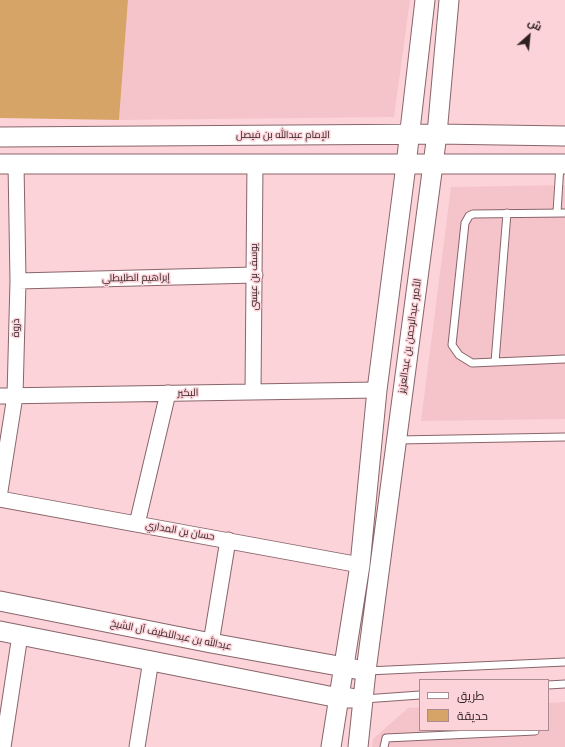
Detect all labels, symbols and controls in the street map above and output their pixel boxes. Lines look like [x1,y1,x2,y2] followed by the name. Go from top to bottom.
[509,16,549,56] north arrow
[525,16,544,34] text: ش
[236,129,330,141] street label: الإمام عبدالله بن فيصل
[248,243,260,311] street label: يوسف بن عيسى
[102,271,170,285] street label: إبراهيم الطليطلي
[396,278,424,394] street label: الأمير عبدالرحمن بن عبدالعزيز
[10,319,22,337] street label: ذروة
[177,387,199,399] street label: البكير
[144,519,216,543] street label: حسان بن المداري
[109,617,233,653] street label: عبدالله بن عبداللطيف آل الشيخ
[419,679,549,731] legend
[457,689,484,703] text: طريق
[457,709,488,723] text: حديقة

